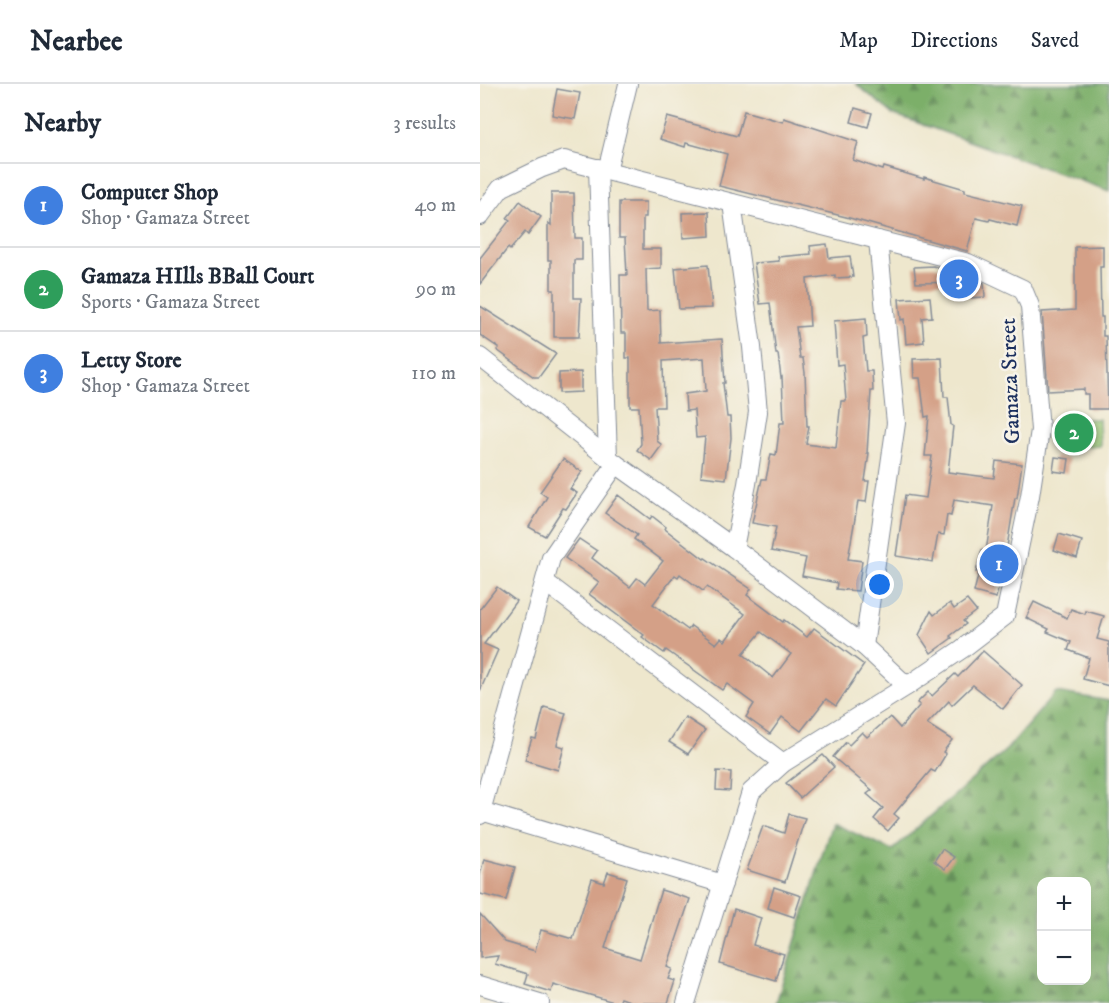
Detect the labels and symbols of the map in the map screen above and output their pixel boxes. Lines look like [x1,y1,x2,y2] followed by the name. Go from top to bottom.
[940,256,978,302] pin: 3
[995,317,1026,445] street label: Gamaza Street
[1054,410,1094,456] pin: 2
[980,542,1018,586] pin: 1
[865,570,894,599] your location

